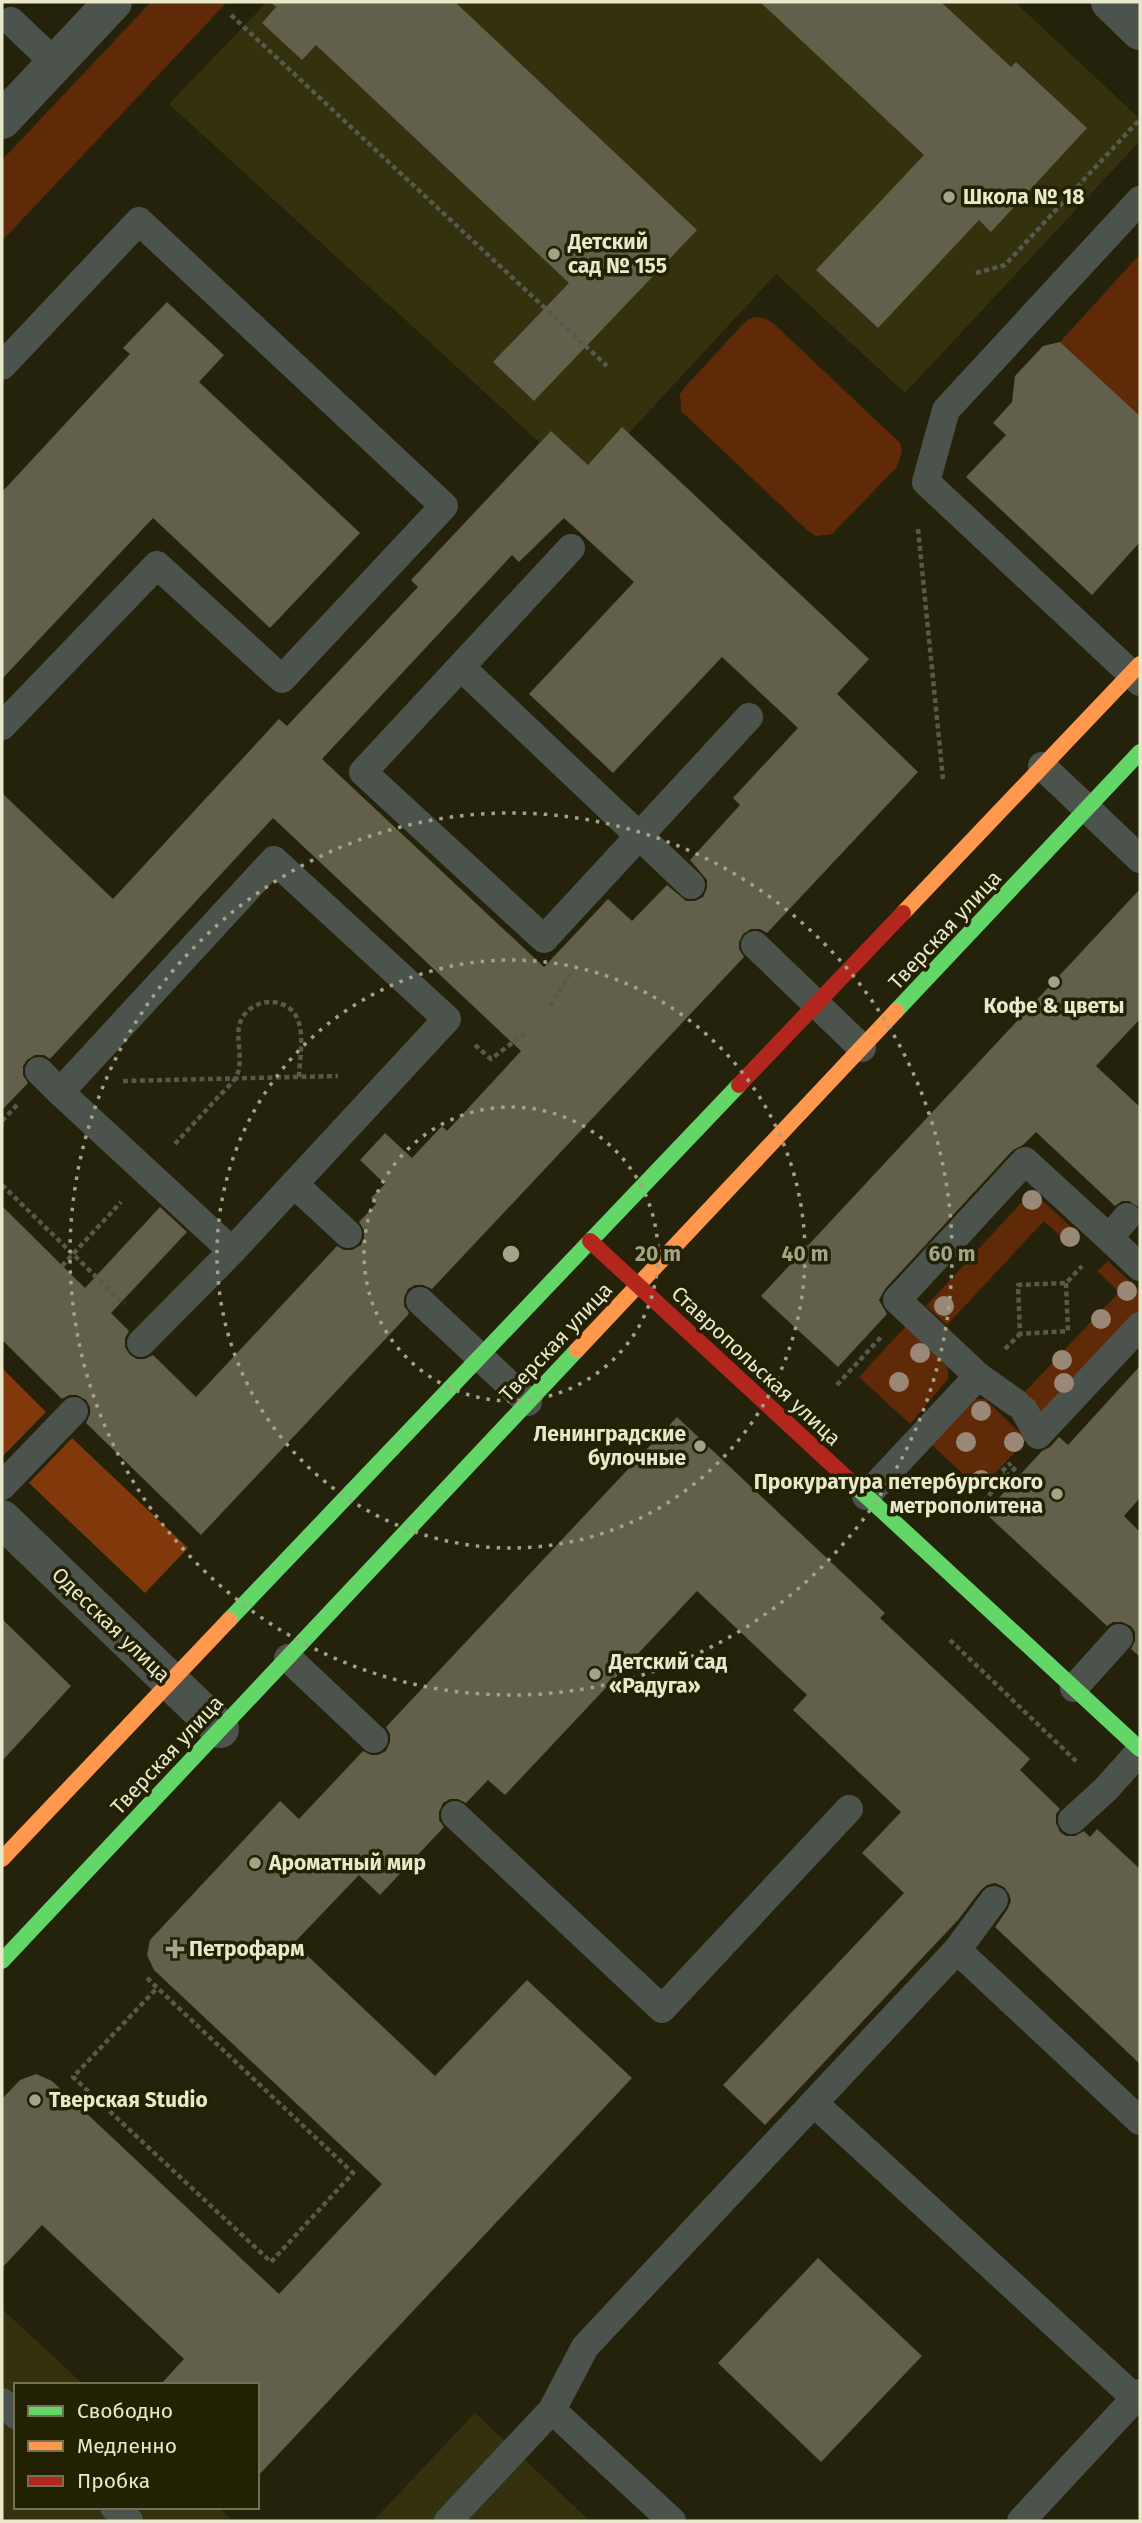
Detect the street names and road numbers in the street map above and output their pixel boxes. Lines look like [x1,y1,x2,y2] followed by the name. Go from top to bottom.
[883,865,1007,995] street label: Тверская улица
[494,1277,618,1407] street label: Тверская улица
[666,1281,846,1451] street label: Ставропольская улица
[46,1562,176,1688] street label: Одесская улица
[105,1690,229,1820] street label: Тверская улица

